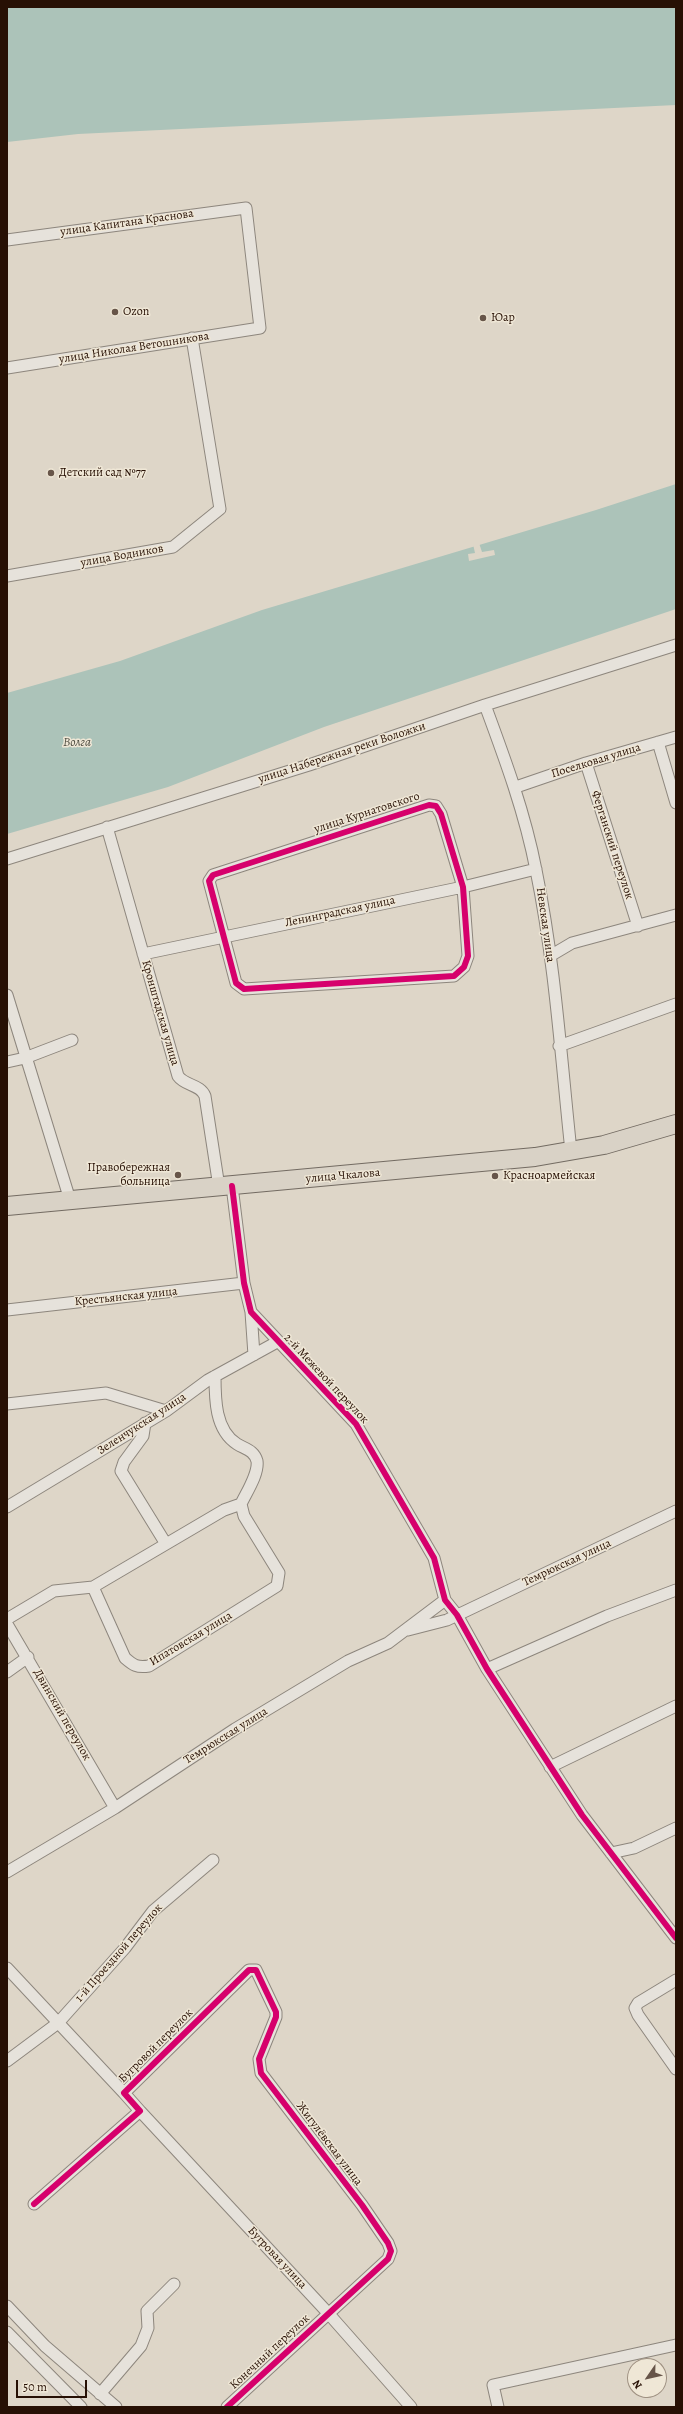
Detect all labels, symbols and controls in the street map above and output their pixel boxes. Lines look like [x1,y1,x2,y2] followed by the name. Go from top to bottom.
[59,207,195,239] street label: улица Капитана Краснова
[123,305,149,319] place label: Ozon
[110,307,120,317] marker: Ozon
[491,311,515,325] place label: Юар
[478,313,488,323] marker: Юар
[58,329,210,367] street label: улица Николая Ветошникова
[59,466,146,480] place label: Детский сад №77
[46,468,56,478] marker: Детский сад №77
[79,542,165,570] street label: улица Водников
[257,719,427,787] street label: улица Набережная реки Воложки
[63,735,91,751] water label: Волга
[549,741,643,781] street label: Поселковая улица
[312,789,422,837] street label: улица Курнатовского
[588,789,636,901] street label: Ферганский переулок
[533,887,557,963] street label: Невская улица
[284,893,396,931] street label: Ленинградская улица
[138,959,182,1067] street label: Кронштадская улица
[87,1161,170,1189] place label: Правобережная больница
[305,1166,381,1186] street label: улица Чкалова
[503,1169,595,1183] place label: Красноармейская
[173,1170,183,1180] marker: Правобережная больница
[490,1171,500,1181] marker: Красноармейская
[74,1284,178,1310] street label: Крестьянская улица
[280,1331,372,1427] street label: 2-й Межевой переулок
[95,1390,189,1458] street label: Зеленчукская улица
[520,1536,614,1590] street label: Темрюкская улица
[147,1609,235,1669] street label: Ипатовская улица
[30,1667,94,1763] street label: Двинский переулок
[181,1704,271,1768] street label: Темрюкская улица
[72,1901,166,2005] street label: 1-й Проездной переулок
[116,2006,196,2086] street label: Бугровой переулок
[293,2099,365,2189] street label: Жигулёвская улица
[244,2224,310,2292] street label: Бугровая улица
[227,2311,313,2393] street label: Конечный переулок
[627,2358,667,2398] north arrow
[18,2372,89,2398] scale bar
[629,2377,646,2392] text: N
[23,2379,47,2395] text: 50 m

